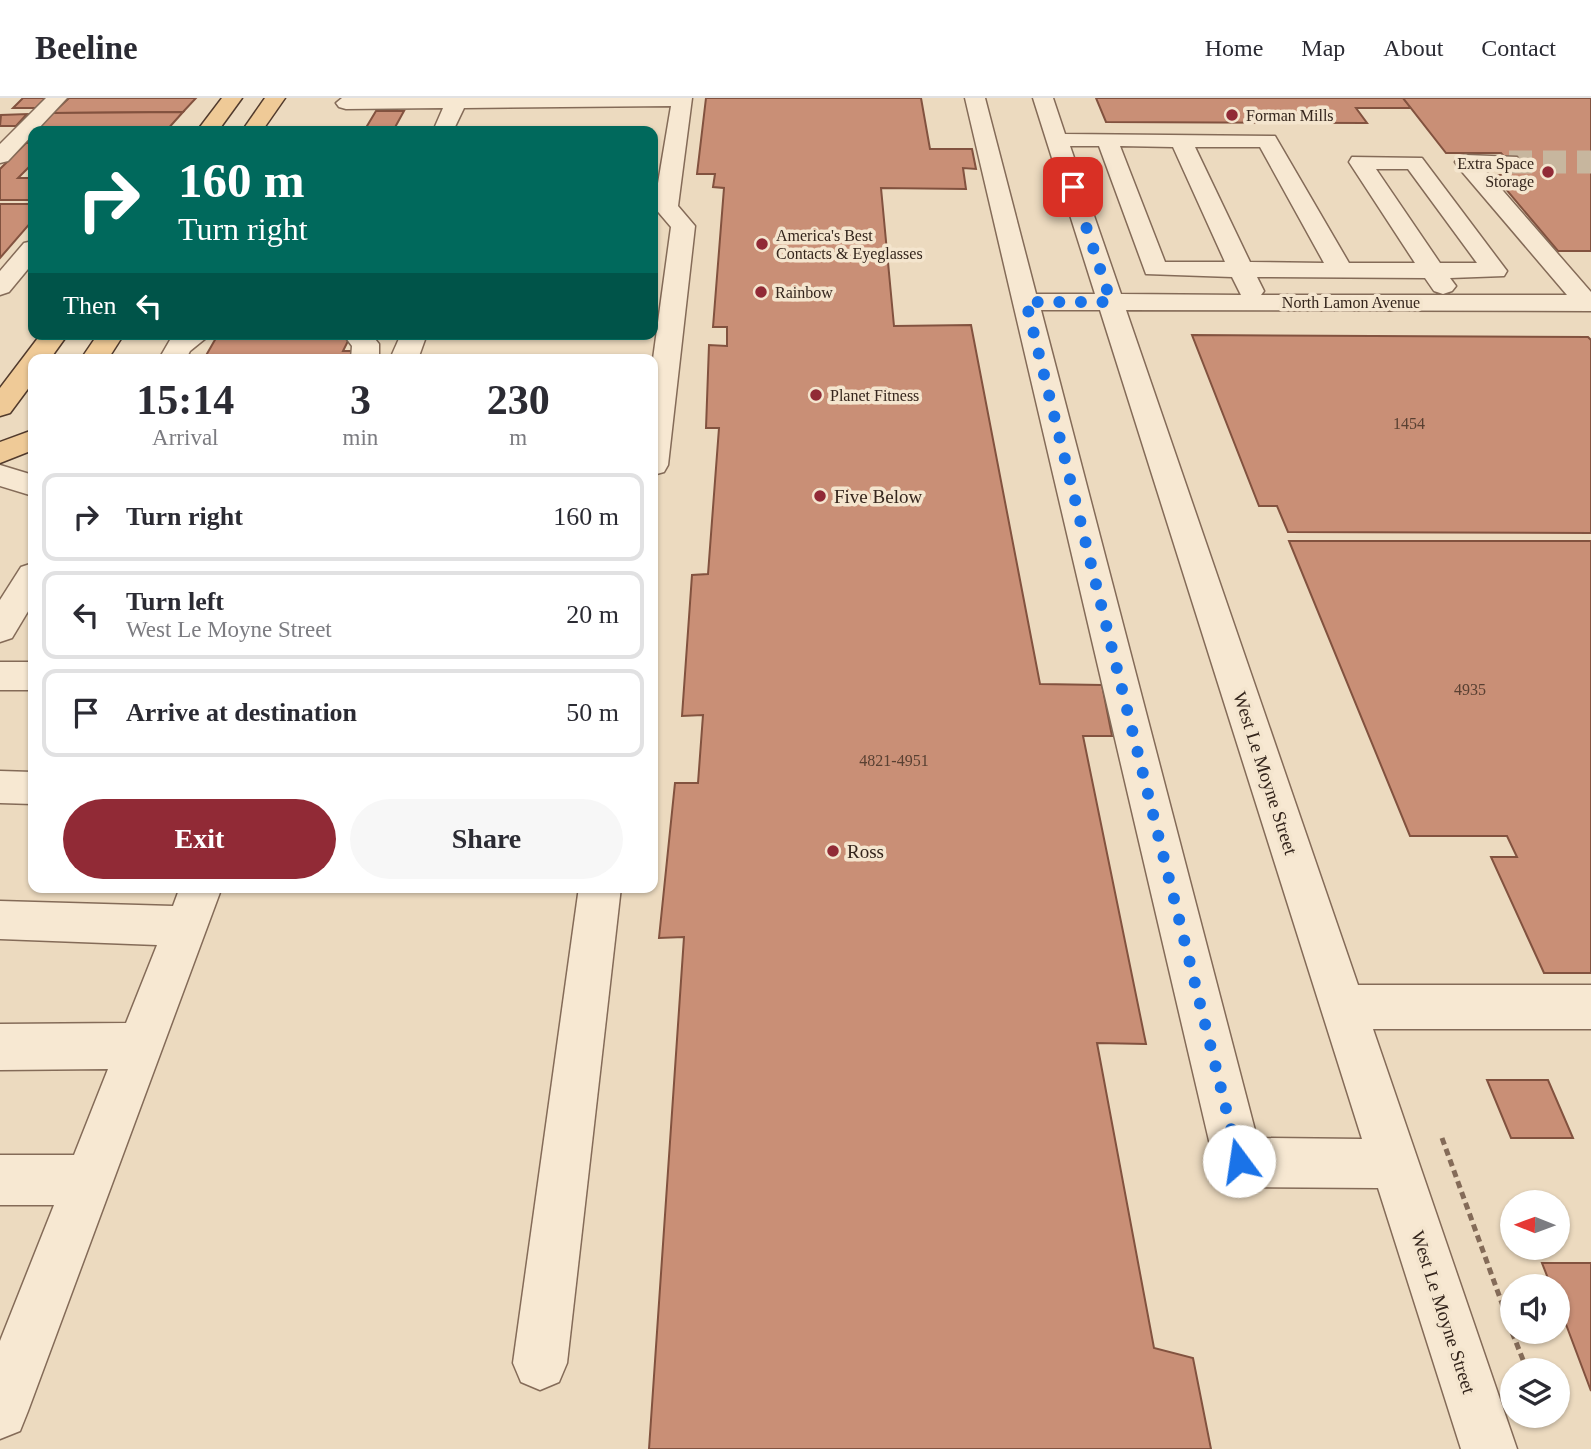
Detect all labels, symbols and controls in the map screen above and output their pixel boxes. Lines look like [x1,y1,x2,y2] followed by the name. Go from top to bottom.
[35,30,138,66] text: Beeline
[1205,35,1263,61] text: Home
[1301,35,1345,61] text: Map
[1383,35,1443,61] text: About
[1481,35,1556,61] text: Contact
[1224,107,1240,123] marker: Forman Mills
[1246,107,1334,124] place label: Forman Mills
[178,153,305,208] text: 160 m
[63,154,154,245] icon: right
[1457,155,1534,191] place label: Extra Space Storage
[1043,157,1103,217] pin
[1540,164,1556,180] marker: Extra Space Storage
[1054,168,1092,206] icon: arrive
[178,211,308,247] text: Turn right
[776,227,923,263] place label: America's Best Contacts & Eyeglasses
[754,236,770,252] marker: America's Best Contacts & Eyeglasses
[753,284,769,300] marker: Rainbow
[775,284,833,301] place label: Rainbow
[130,287,168,325] icon: left
[63,291,116,320] text: Then
[1282,294,1420,311] street label: North Lamon Avenue
[136,377,234,423] text: 15:14
[350,377,371,423] text: 3
[487,377,550,423] text: 230
[808,387,824,403] marker: Planet Fitness
[830,387,919,404] place label: Planet Fitness
[1393,415,1425,432] house number: 1454
[152,425,219,450] text: Arrival
[343,425,378,450] text: min
[509,425,527,450] text: m
[834,486,922,507] place label: Five Below
[812,488,828,504] marker: Five Below
[67,498,105,536] icon: right
[126,502,243,531] text: Turn right
[553,502,619,531] text: 160 m
[126,587,224,616] text: Turn left
[67,596,105,634] icon: left
[566,600,619,629] text: 20 m
[126,617,332,642] text: West Le Moyne Street
[1454,681,1486,698] house number: 4935
[1229,689,1302,858] street label: West Le Moyne Street
[67,694,105,732] icon: arrive
[126,698,357,727] text: Arrive at destination
[566,698,619,727] text: 50 m
[859,752,929,769] house number: 4821-4951
[63,799,336,879] button: Exit
[350,799,623,879] button: Share
[847,841,884,862] place label: Ross
[825,843,841,859] marker: Ross
[1202,1124,1276,1198] position arrow
[1500,1190,1570,1260] north arrow
[1500,1190,1570,1428] map controls
[1407,1228,1480,1397] street label: West Le Moyne Street
[1500,1274,1570,1344] button: sound
[1500,1358,1570,1428] button: layers

